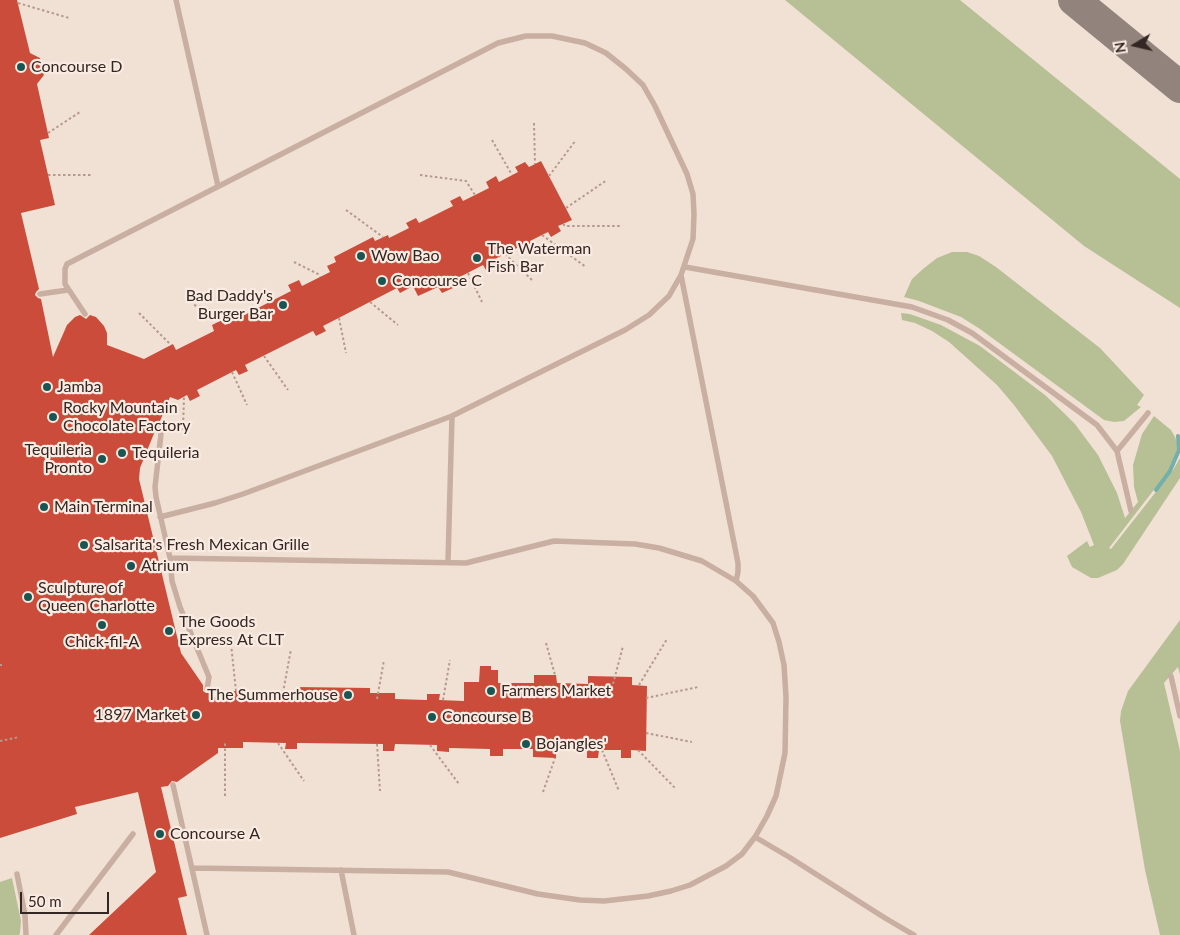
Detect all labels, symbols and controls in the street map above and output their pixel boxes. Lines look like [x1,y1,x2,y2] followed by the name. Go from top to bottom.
[1110,20,1160,70] north arrow
[1110,41,1129,54] text: N
[31,57,122,77] place label: Concourse D
[15,61,27,73] marker: Concourse D
[487,239,591,277] place label: The Waterman Fish Bar
[371,246,440,266] place label: Wow Bao
[355,250,367,262] marker: Wow Bao
[471,252,483,264] marker: The Waterman Fish Bar
[392,271,482,291] place label: Concourse C
[376,275,388,287] marker: Concourse C
[186,286,273,324] place label: Bad Daddy's Burger Bar
[277,299,289,311] marker: Bad Daddy's Burger Bar
[57,377,101,397] place label: Jamba
[41,381,53,393] marker: Jamba
[63,398,190,436] place label: Rocky Mountain Chocolate Factory
[47,411,59,423] marker: Rocky Mountain Chocolate Factory
[24,440,92,478] place label: Tequileria Pronto
[132,443,200,463] place label: Tequileria
[116,447,128,459] marker: Tequileria
[96,453,108,465] marker: Tequileria Pronto
[54,497,153,517] place label: Main Terminal
[38,501,50,513] marker: Main Terminal
[94,535,309,555] place label: Salsarita's Fresh Mexican Grille
[78,539,90,551] marker: Salsarita's Fresh Mexican Grille
[141,556,189,576] place label: Atrium
[125,560,137,572] marker: Atrium
[38,578,155,616] place label: Sculpture of Queen Charlotte
[22,591,34,603] marker: Sculpture of Queen Charlotte
[179,612,284,650] place label: The Goods Express At CLT
[96,619,108,631] marker: Chick-fil-A
[163,625,175,637] marker: The Goods Express At CLT
[65,632,139,652] place label: Chick-fil-A
[501,681,611,701] place label: Farmers Market
[207,685,338,705] place label: The Summerhouse
[485,685,497,697] marker: Farmers Market
[342,689,354,701] marker: The Summerhouse
[95,705,186,725] place label: 1897 Market
[442,707,532,727] place label: Concourse B
[190,709,202,721] marker: 1897 Market
[426,711,438,723] marker: Concourse B
[536,734,607,754] place label: Bojangles'
[520,738,532,750] marker: Bojangles'
[170,824,260,844] place label: Concourse A
[154,828,166,840] marker: Concourse A
[22,882,111,914] scale bar
[28,892,62,910] text: 50 m

